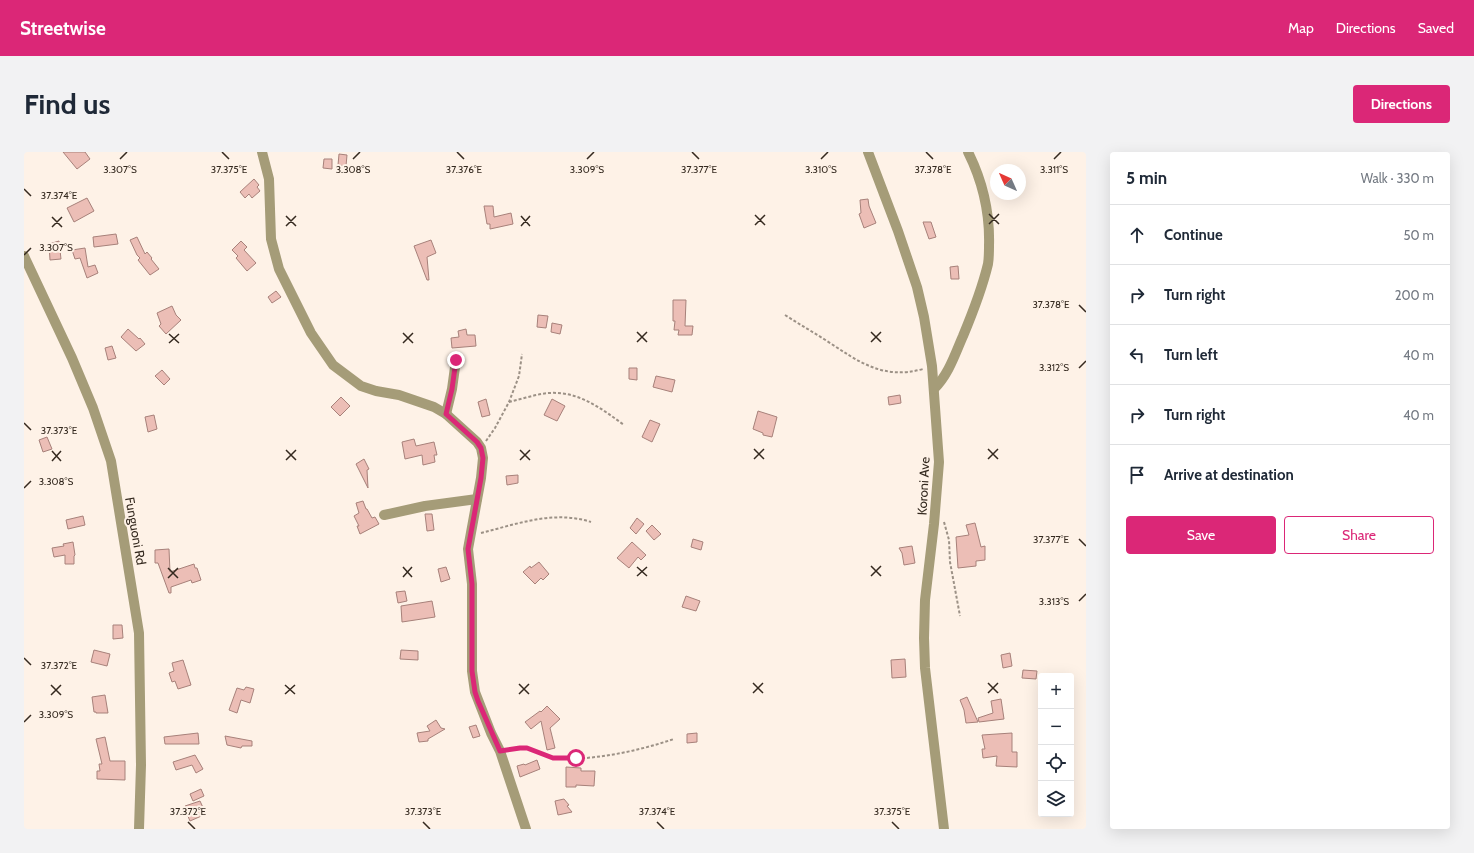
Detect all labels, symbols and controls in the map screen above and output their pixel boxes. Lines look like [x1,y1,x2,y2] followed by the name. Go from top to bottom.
[20,17,106,40] text: Streetwise
[1288,19,1314,37] text: Map
[1336,19,1396,37] text: Directions
[1418,19,1454,37] text: Saved
[1353,85,1450,123] button: Directions
[24,87,110,121] text: Find us
[103,163,137,176] text: 3.307°S
[211,163,248,176] text: 37.375°E
[336,163,370,176] text: 3.308°S
[446,163,483,176] text: 37.376°E
[570,163,604,176] text: 3.309°S
[681,163,717,176] text: 37.377°E
[805,163,837,176] text: 3.310°S
[914,163,952,176] text: 37.378°E
[1040,163,1068,176] text: 3.311°S
[990,164,1026,200] north arrow
[1126,168,1167,188] text: 5 min
[1361,170,1434,186] text: Walk · 330 m
[41,189,78,202] text: 37.374°E
[1126,224,1148,246] icon: ahead
[1164,226,1223,244] text: Continue
[1404,227,1434,243] text: 50 m
[39,241,73,254] text: 3.307°S
[1126,284,1148,306] icon: right
[1164,286,1225,304] text: Turn right
[1395,287,1434,303] text: 200 m
[1032,298,1070,311] text: 37.378°E
[1126,344,1148,366] icon: left
[1164,346,1218,364] text: Turn left
[1403,347,1434,363] text: 40 m
[447,351,465,369] route end
[1039,361,1069,374] text: 3.312°S
[1126,404,1148,426] icon: right
[1164,406,1225,424] text: Turn right
[1403,407,1434,423] text: 40 m
[41,424,78,437] text: 37.373°E
[913,456,933,516] street label: Koroni Ave
[1126,464,1148,486] icon: arrive
[1164,466,1294,484] text: Arrive at destination
[39,475,73,488] text: 3.308°S
[122,496,150,566] street label: Funguoni Rd
[1126,516,1276,554] button: Save
[1284,516,1434,554] button: Share
[1033,533,1069,546] text: 37.377°E
[1039,595,1069,608] text: 3.313°S
[41,659,78,672] text: 37.372°E
[1038,673,1074,817] map controls
[1038,673,1074,709] button: +
[39,708,73,721] text: 3.309°S
[1038,709,1074,745] button: −
[1038,745,1074,781] button: locate
[567,749,585,767] route start
[1038,781,1074,817] button: layers
[170,805,207,818] text: 37.372°E
[405,805,442,818] text: 37.373°E
[639,805,676,818] text: 37.374°E
[874,805,911,818] text: 37.375°E

